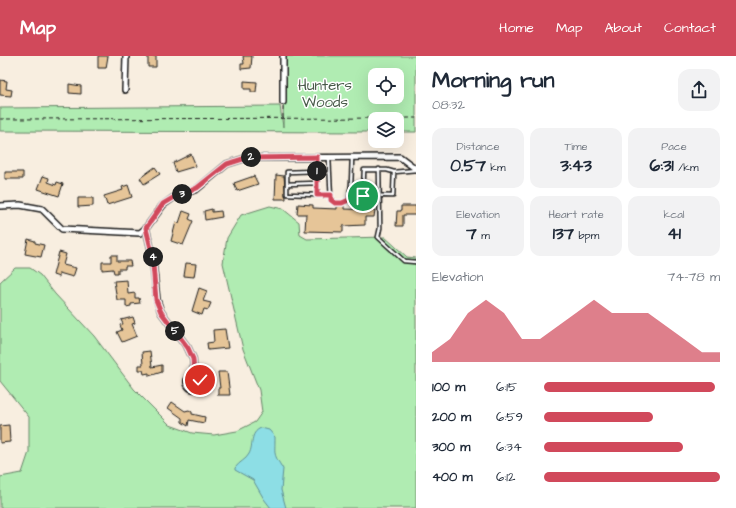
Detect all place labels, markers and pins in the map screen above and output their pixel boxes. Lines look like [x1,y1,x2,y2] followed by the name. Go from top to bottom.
[241,147,261,167] pin: 2
[307,161,327,181] pin: 1
[346,179,380,213] pin
[172,184,192,204] pin: 3
[143,247,163,267] pin: 4
[165,321,185,341] pin: 5
[183,363,217,397] pin

